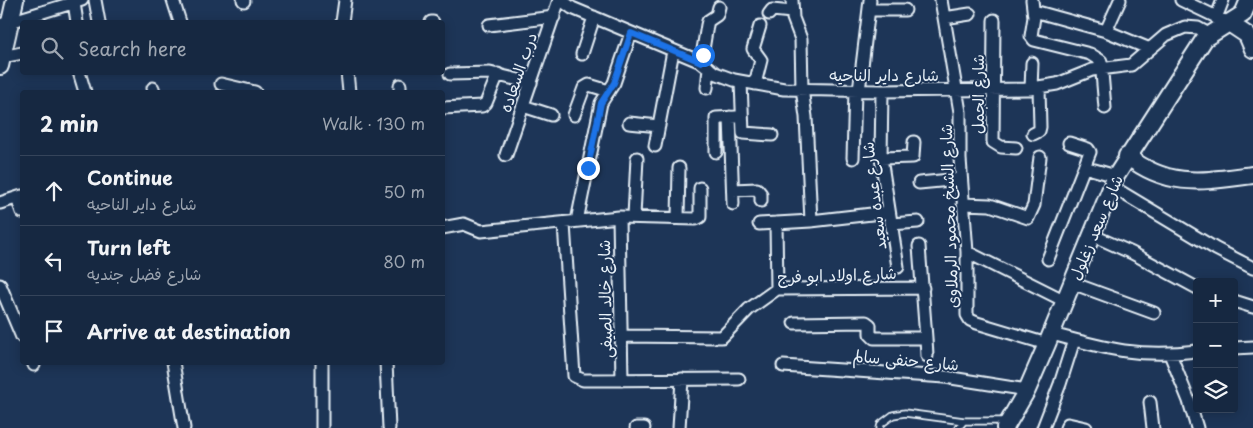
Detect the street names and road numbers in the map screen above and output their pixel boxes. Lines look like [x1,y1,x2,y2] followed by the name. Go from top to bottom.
[492,29,542,115] street label: درب السعاده
[965,54,990,134] street label: شارع الجمل
[829,62,939,87] street label: شارع داير الناحيه
[933,123,964,309] street label: شارع الشيخ محمود الرملاوى
[854,141,893,251] street label: شارع عبده سعيد
[1062,171,1129,284] street label: شارع سعد زغلول
[591,240,618,358] street label: شارع خالد الصيفى
[777,260,897,289] street label: شارع اولاد ابو فرج
[852,342,960,378] street label: شارع حنفى سالم

